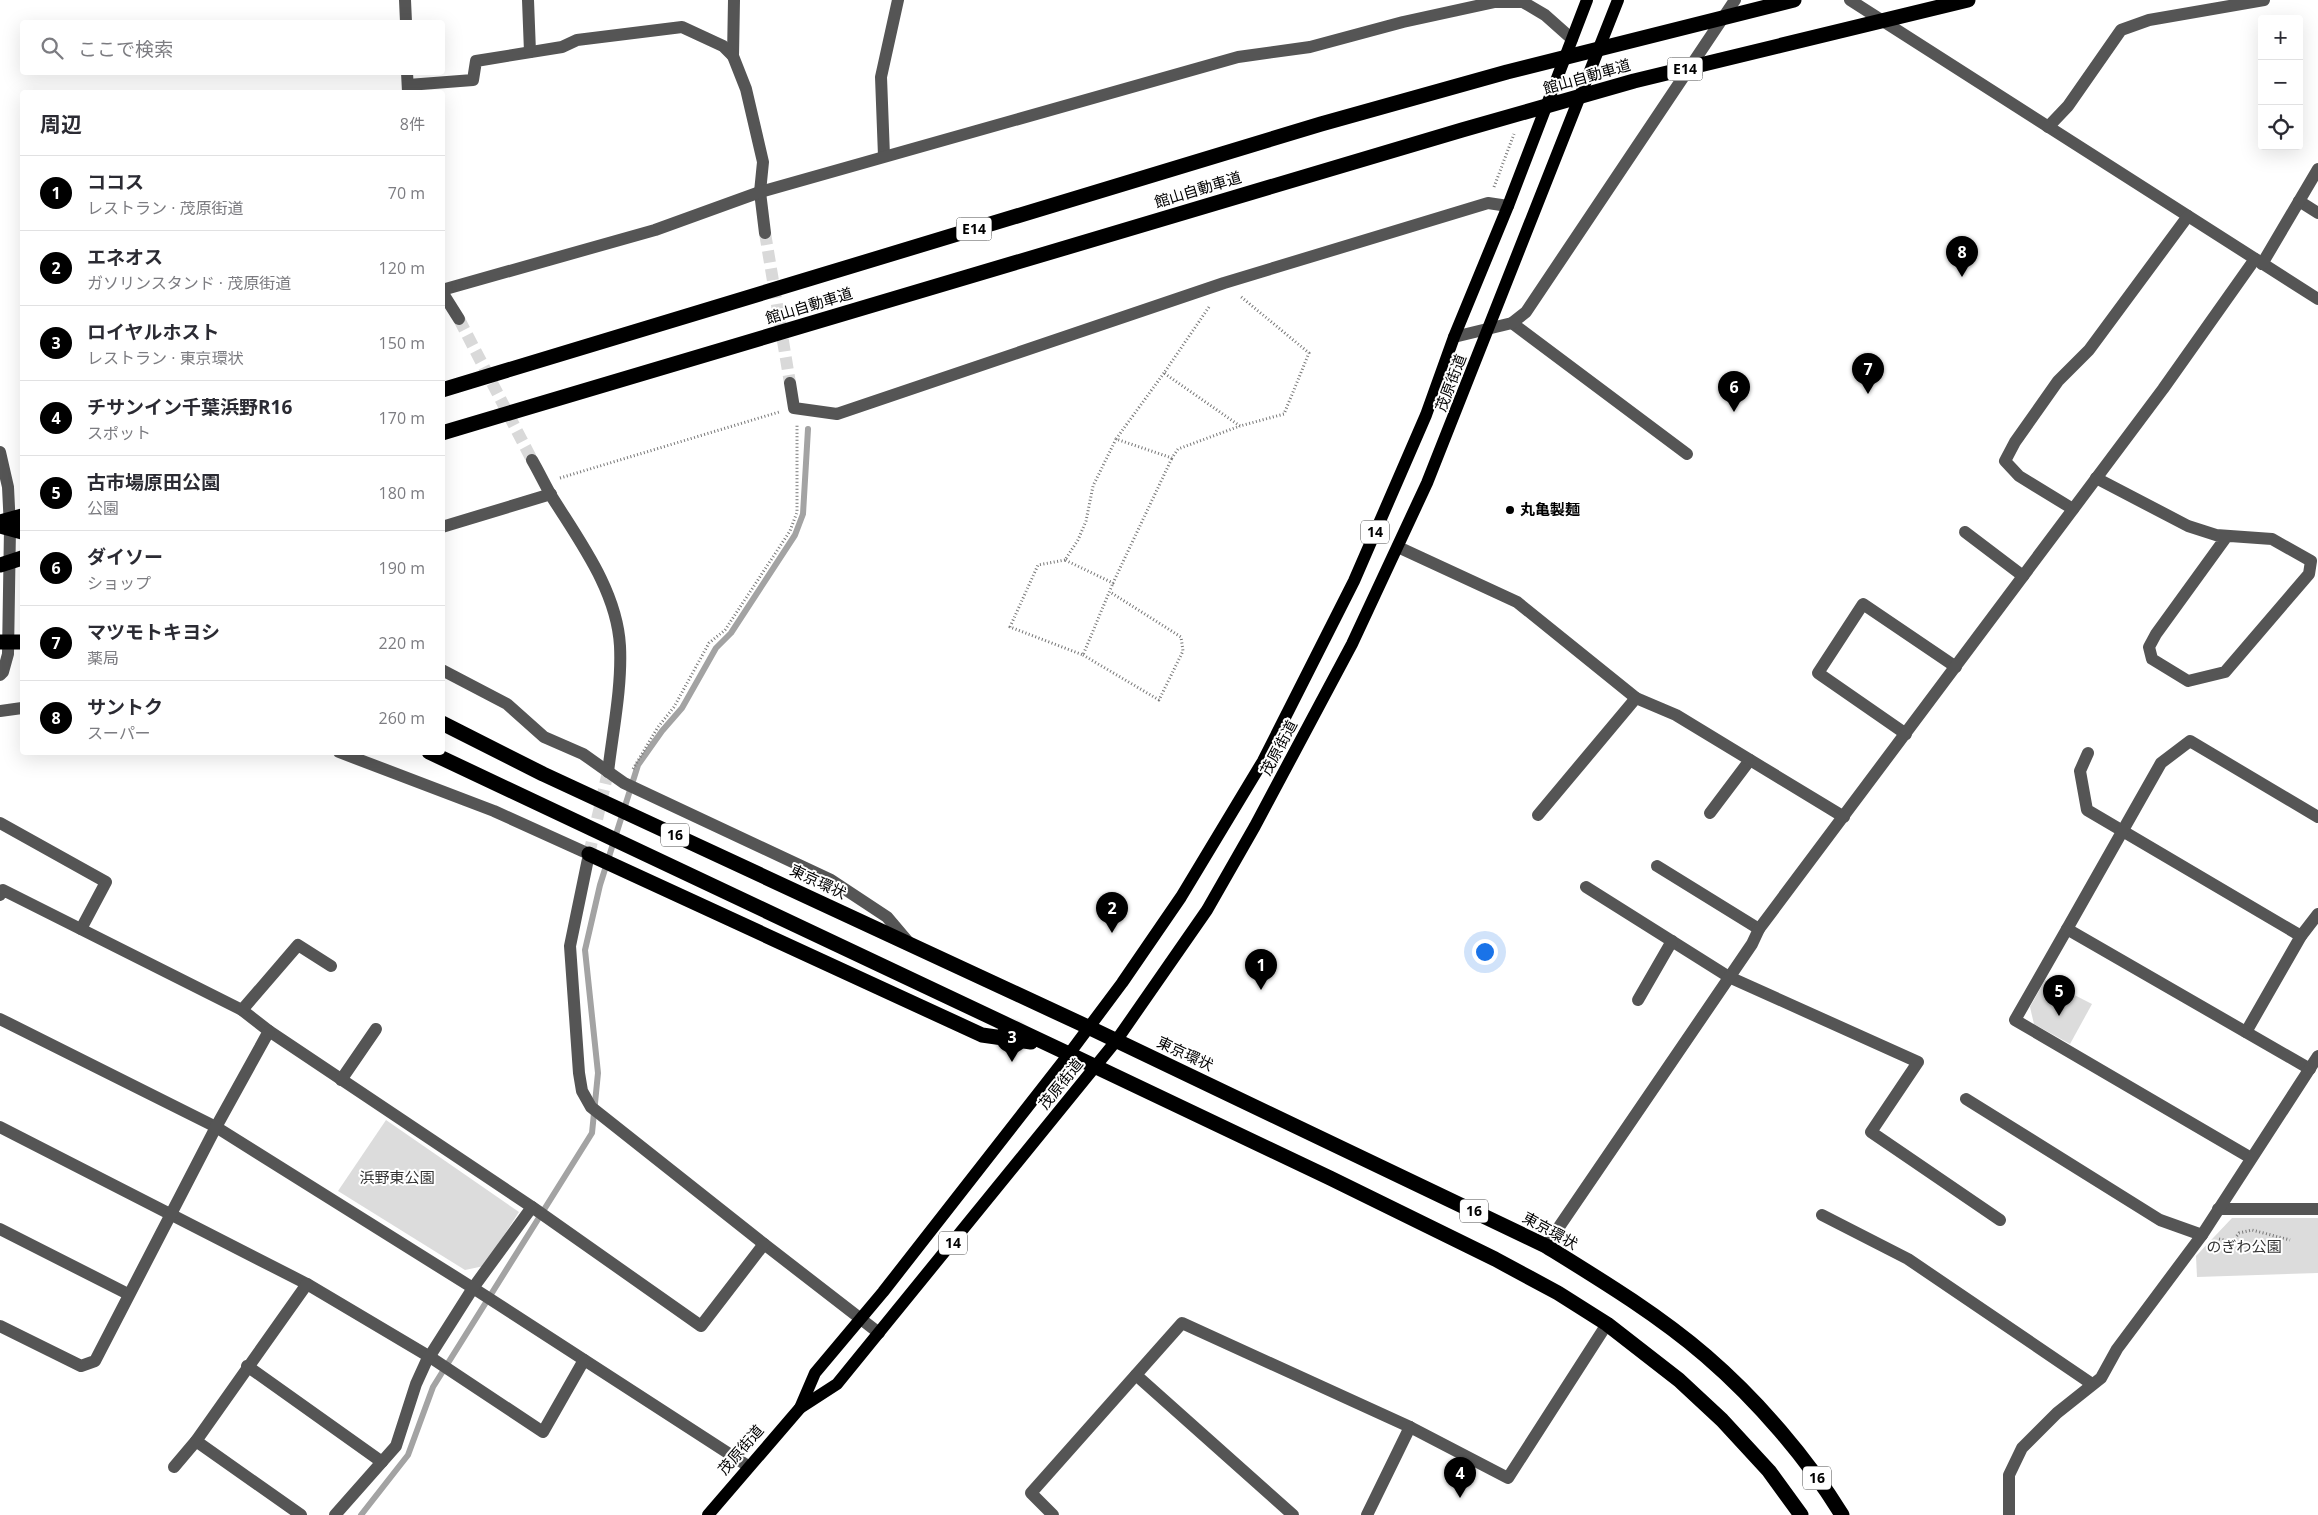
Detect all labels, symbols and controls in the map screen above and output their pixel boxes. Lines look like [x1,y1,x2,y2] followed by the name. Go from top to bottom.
[2258,15,2303,150] map controls
[2258,15,2303,60] button: +
[20,20,445,75] search box
[38,34,66,62] icon: search
[78,36,173,62] text: ここで検索
[1541,54,1633,98] street label: 館山自動車道
[1668,58,1702,80] road number: E14
[2258,60,2303,105] button: −
[2258,105,2303,150] button: locate
[40,110,82,138] text: 周辺
[400,113,425,135] text: 8件
[1152,166,1244,212] street label: 館山自動車道
[87,169,144,195] text: ココス
[51,182,61,204] text: 1
[388,182,425,204] text: 70 m
[87,197,244,219] text: レストラン · 茂原街道
[956,218,992,240] road number: E14
[1946,236,1978,277] pin: 8
[87,244,163,270] text: エネオス
[51,257,61,279] text: 2
[379,257,425,279] text: 120 m
[87,272,291,294] text: ガソリンスタンド · 茂原街道
[763,282,855,328] street label: 館山自動車道
[87,319,219,345] text: ロイヤルホスト
[51,332,61,354] text: 3
[379,332,425,354] text: 150 m
[87,347,244,369] text: レストラン · 東京環状
[1430,351,1470,414] street label: 茂原街道
[1852,353,1884,394] pin: 7
[1718,371,1750,412] pin: 6
[87,394,292,420] text: チサンイン千葉浜野R16
[51,407,61,429] text: 4
[379,407,425,429] text: 170 m
[87,422,151,444] text: スポット
[87,469,220,495] text: 古市場原田公園
[51,482,61,504] text: 5
[379,482,425,504] text: 180 m
[87,497,119,519] text: 公園
[1520,499,1580,519] place label: 丸亀製麺
[1504,504,1516,516] marker: 丸亀製麺
[1361,520,1389,544] road number: 14
[87,544,163,570] text: ダイソー
[51,557,61,579] text: 6
[379,557,425,579] text: 190 m
[87,572,151,594] text: ショップ
[87,619,220,645] text: マツモトキヨシ
[51,632,61,654] text: 7
[379,632,425,654] text: 220 m
[87,647,119,669] text: 薬局
[87,694,163,720] text: サントク
[51,707,61,729] text: 8
[379,707,425,729] text: 260 m
[1255,716,1301,779] street label: 茂原街道
[87,722,151,744] text: スーパー
[661,824,689,846] road number: 16
[787,859,850,903] street label: 東京環状
[1096,892,1128,933] pin: 2
[1472,939,1498,965] your location
[1245,949,1277,990] pin: 1
[2043,975,2075,1016] pin: 5
[996,1021,1028,1062] pin: 3
[1154,1031,1217,1075] street label: 東京環状
[1034,1054,1087,1113] street label: 茂原街道
[359,1167,435,1187] park label: 浜野東公園
[1460,1200,1488,1222] road number: 16
[1519,1207,1582,1253] street label: 東京環状
[939,1232,967,1254] road number: 14
[2206,1236,2282,1256] park label: のぎわ公園
[713,1420,767,1479] street label: 茂原街道
[1444,1457,1476,1498] pin: 4
[1803,1466,1831,1490] road number: 16

